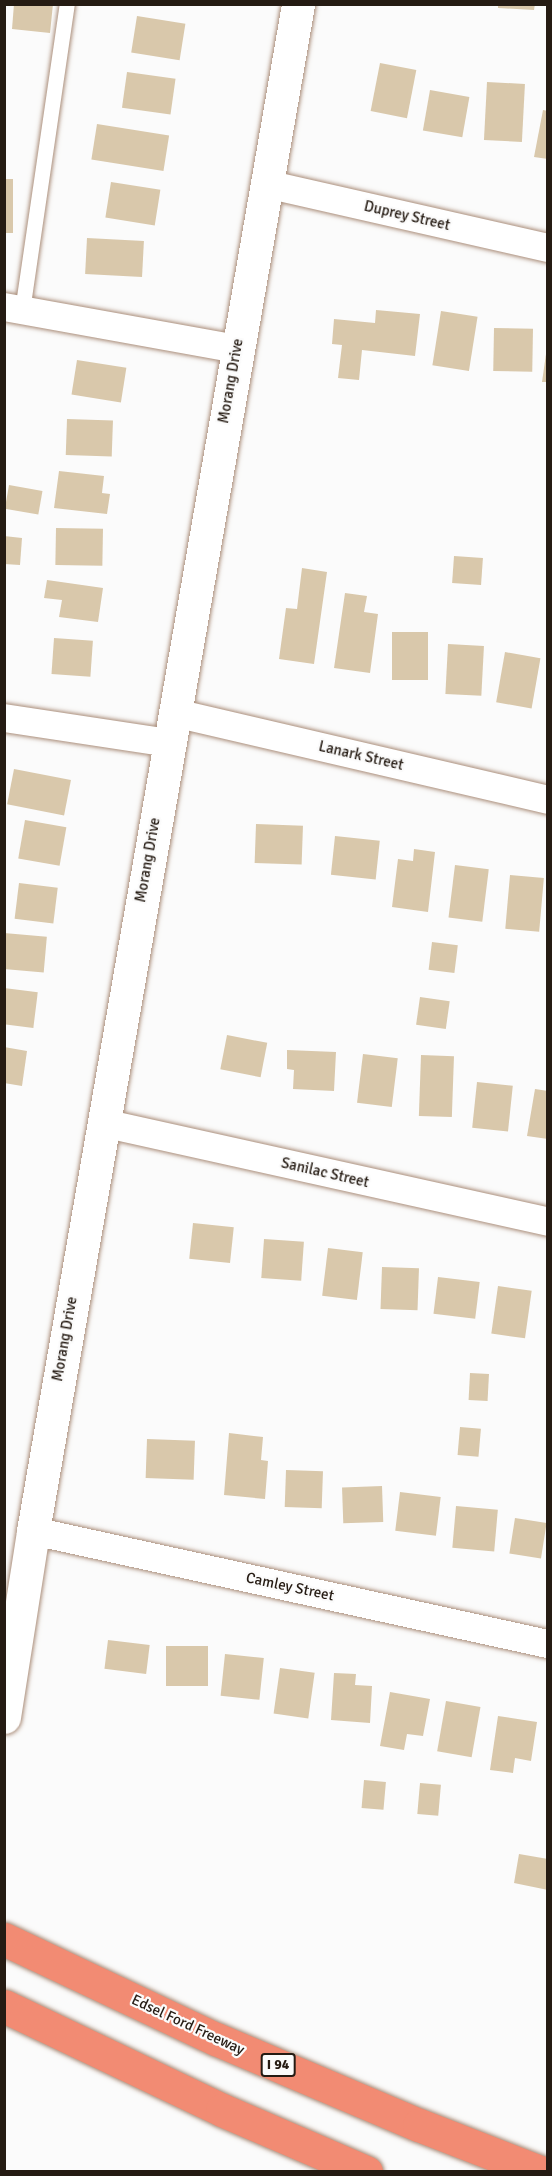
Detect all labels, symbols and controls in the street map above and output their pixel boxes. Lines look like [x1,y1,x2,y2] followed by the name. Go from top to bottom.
[362,197,452,235] street label: Duprey Street
[215,337,247,425] street label: Morang Drive
[317,738,405,774] street label: Lanark Street
[132,816,164,904] street label: Morang Drive
[279,1154,371,1192] street label: Sanilac Street
[49,1295,81,1383] street label: Morang Drive
[244,1569,336,1605] street label: Camley Street
[129,1991,247,2059] street label: Edsel Ford Freeway
[260,2054,296,2076] road number: I 94

